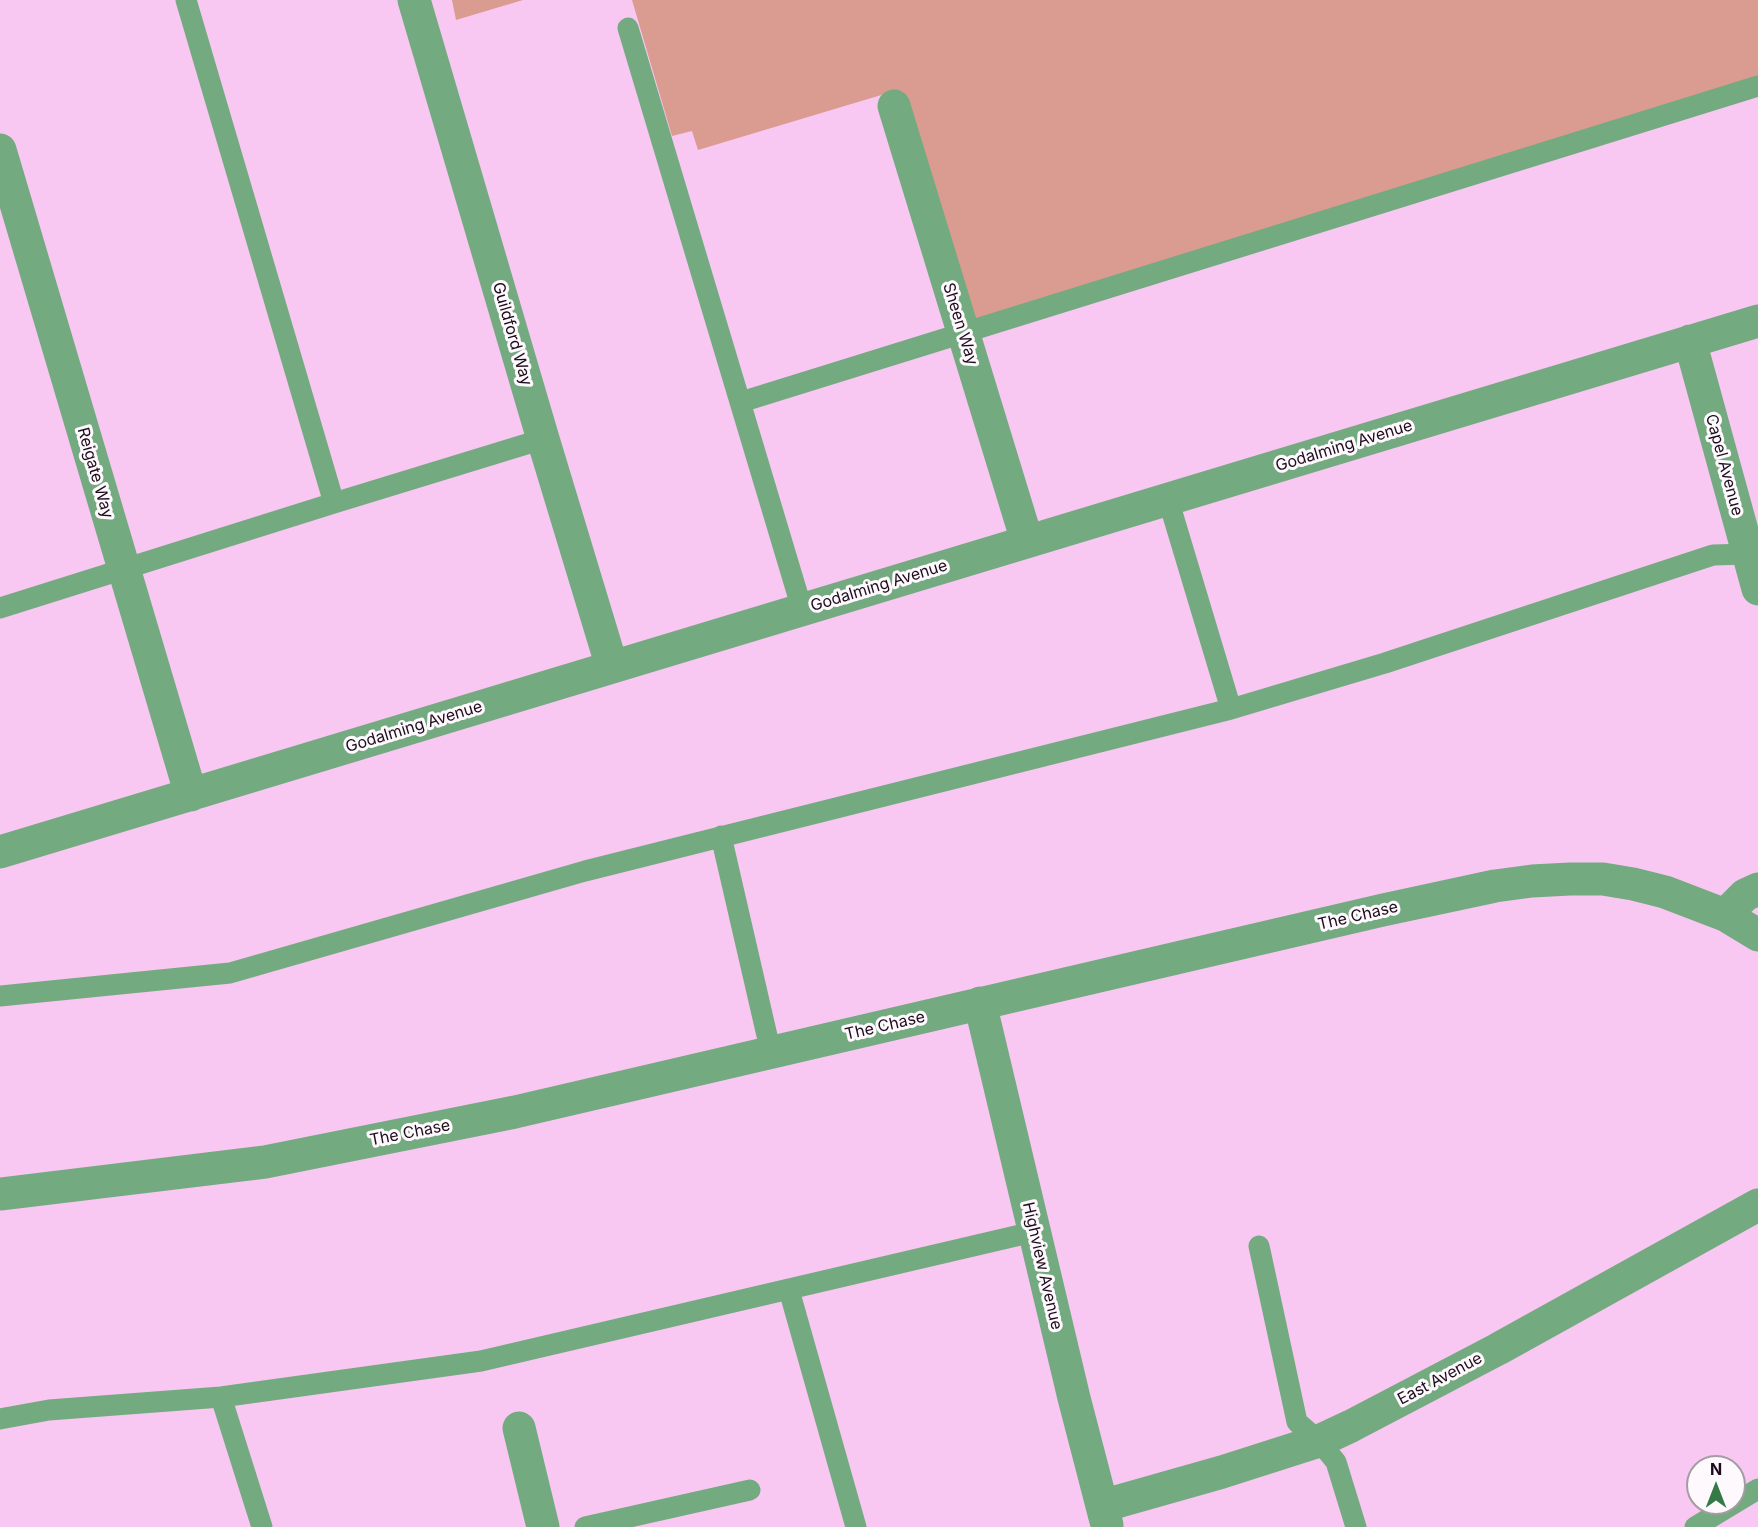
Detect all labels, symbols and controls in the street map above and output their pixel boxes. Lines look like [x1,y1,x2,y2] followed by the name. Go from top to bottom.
[488,280,536,388] street label: Guildford Way
[938,281,982,367] street label: Sheen Way
[1701,412,1747,518] street label: Capel Avenue
[1273,416,1415,476] street label: Godalming Avenue
[73,425,117,521] street label: Reigate Way
[808,556,950,616] street label: Godalming Avenue
[343,697,485,757] street label: Godalming Avenue
[1316,897,1400,935] street label: The Chase
[843,1007,927,1045] street label: The Chase
[368,1116,452,1150] street label: The Chase
[1018,1200,1066,1332] street label: Highview Avenue
[1394,1349,1486,1409] street label: East Avenue
[1686,1455,1746,1515] north arrow
[1710,1459,1722,1479] text: N

